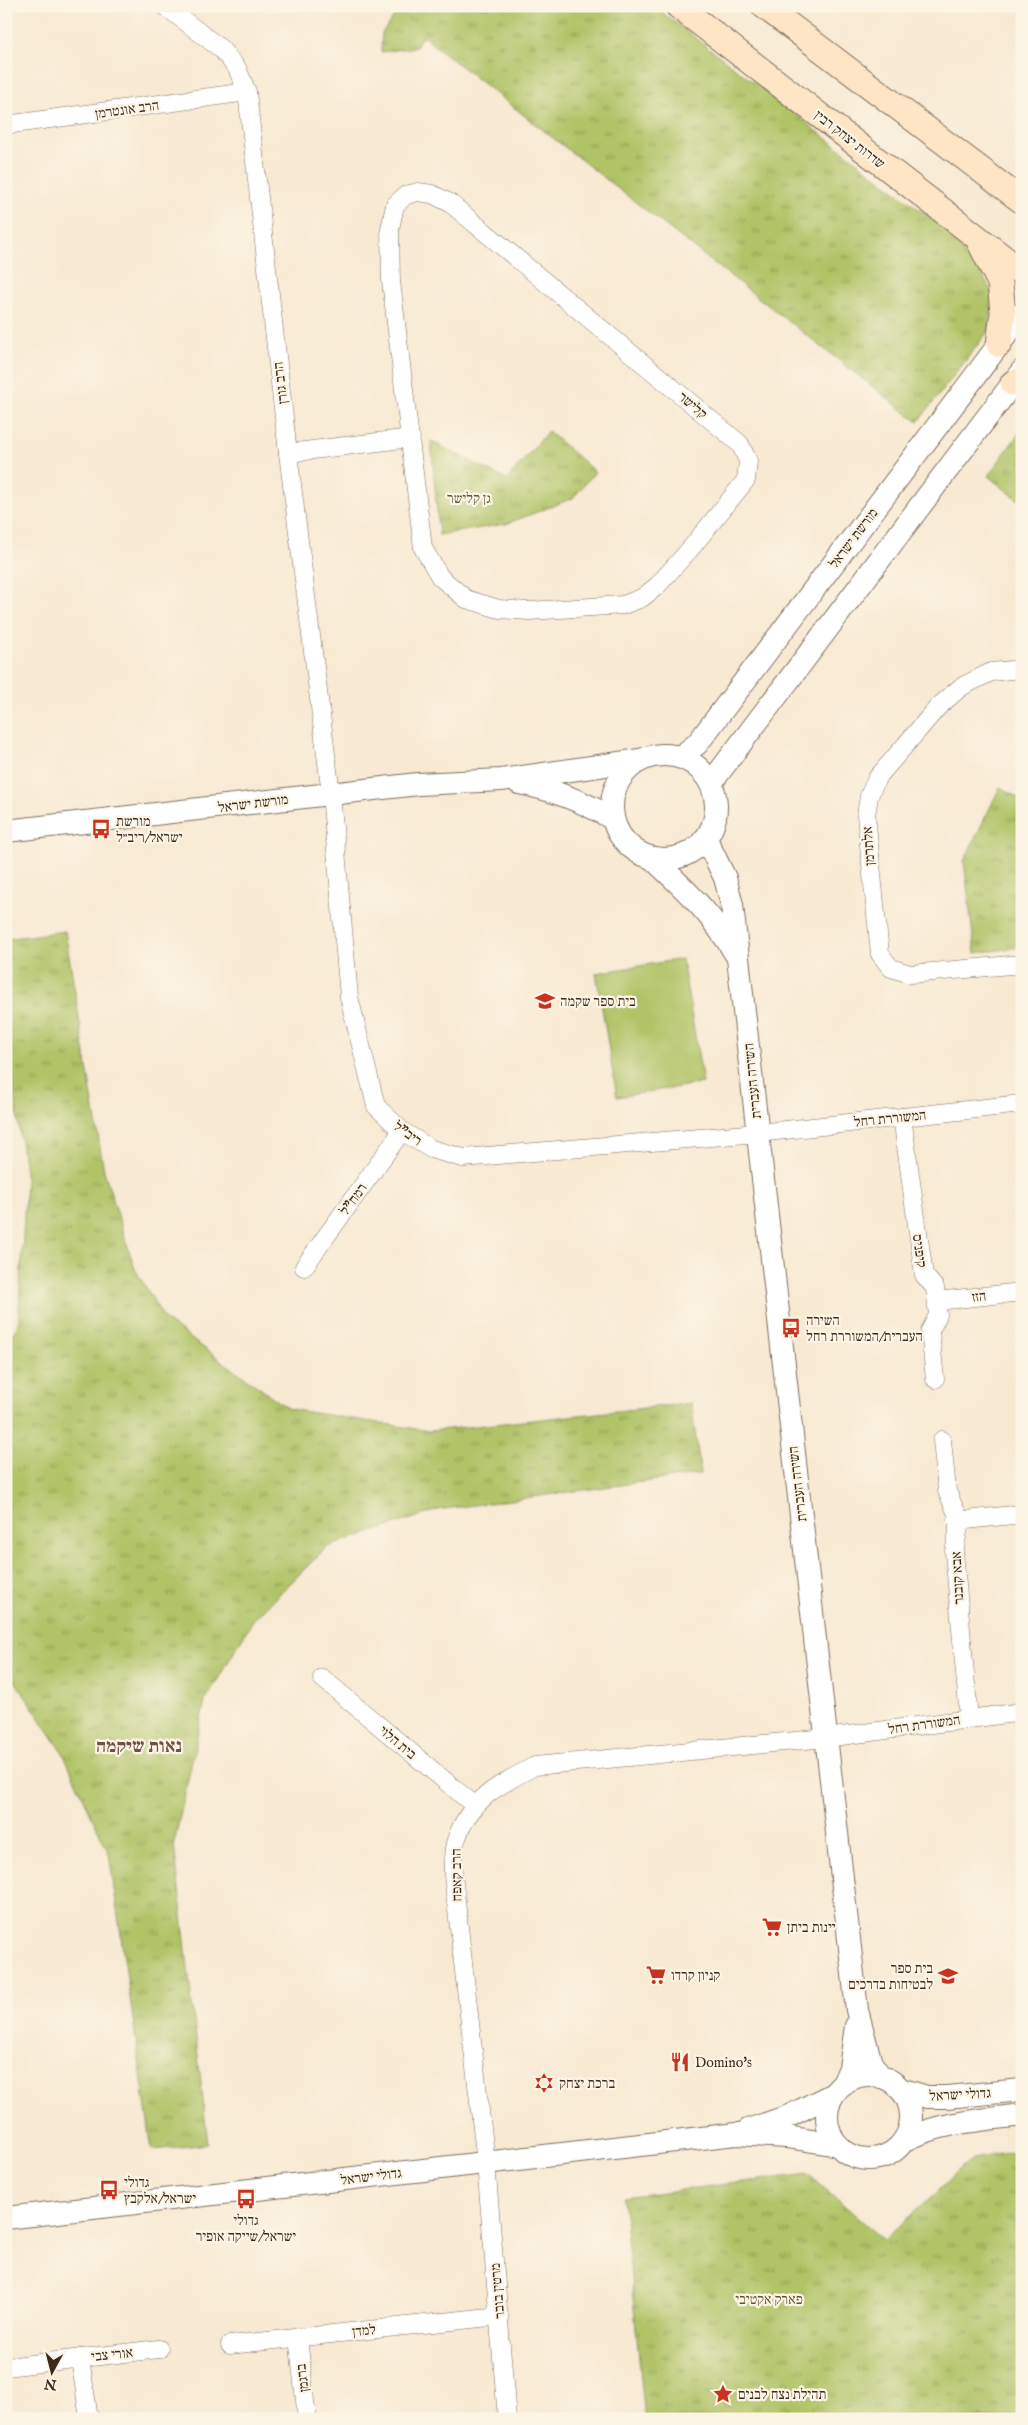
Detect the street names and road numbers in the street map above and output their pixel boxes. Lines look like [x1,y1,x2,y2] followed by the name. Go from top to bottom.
[94,97,160,123] street label: הרב אונטרמן
[810,107,889,173] street label: שדרות יצחק רבין
[269,361,293,405] street label: הרב גורן
[674,388,711,423] street label: קלישר
[825,505,882,572] street label: מורשת ישראל
[217,791,289,817] street label: מורשת ישראל
[859,826,879,866] street label: אלתרמן
[740,1042,766,1120] street label: השירה העברית
[853,1106,927,1132] street label: המשוררת רחל
[390,1117,425,1150] street label: ריב"ל
[336,1180,372,1219] street label: רמח"ל
[908,1233,930,1269] street label: קיפניס
[971,1287,987,1307] street label: הזז
[784,1445,812,1523] street label: השירה העברית
[948,1551,968,1605] street label: אבא קובנר
[887,1711,961,1739] street label: המשוררת רחל
[375,1722,420,1764] street label: בית הלוי
[448,1848,466,1902] street label: הרב קאפח
[929,2084,992,2106] street label: גדולי ישראל
[339,2164,403,2190] street label: גדולי ישראל
[487,2262,509,2319] street label: מרטין בובר
[351,2321,377,2341] street label: למדן
[90,2344,134,2366] street label: אורי צבי
[292,2362,314,2393] street label: ברגמן

